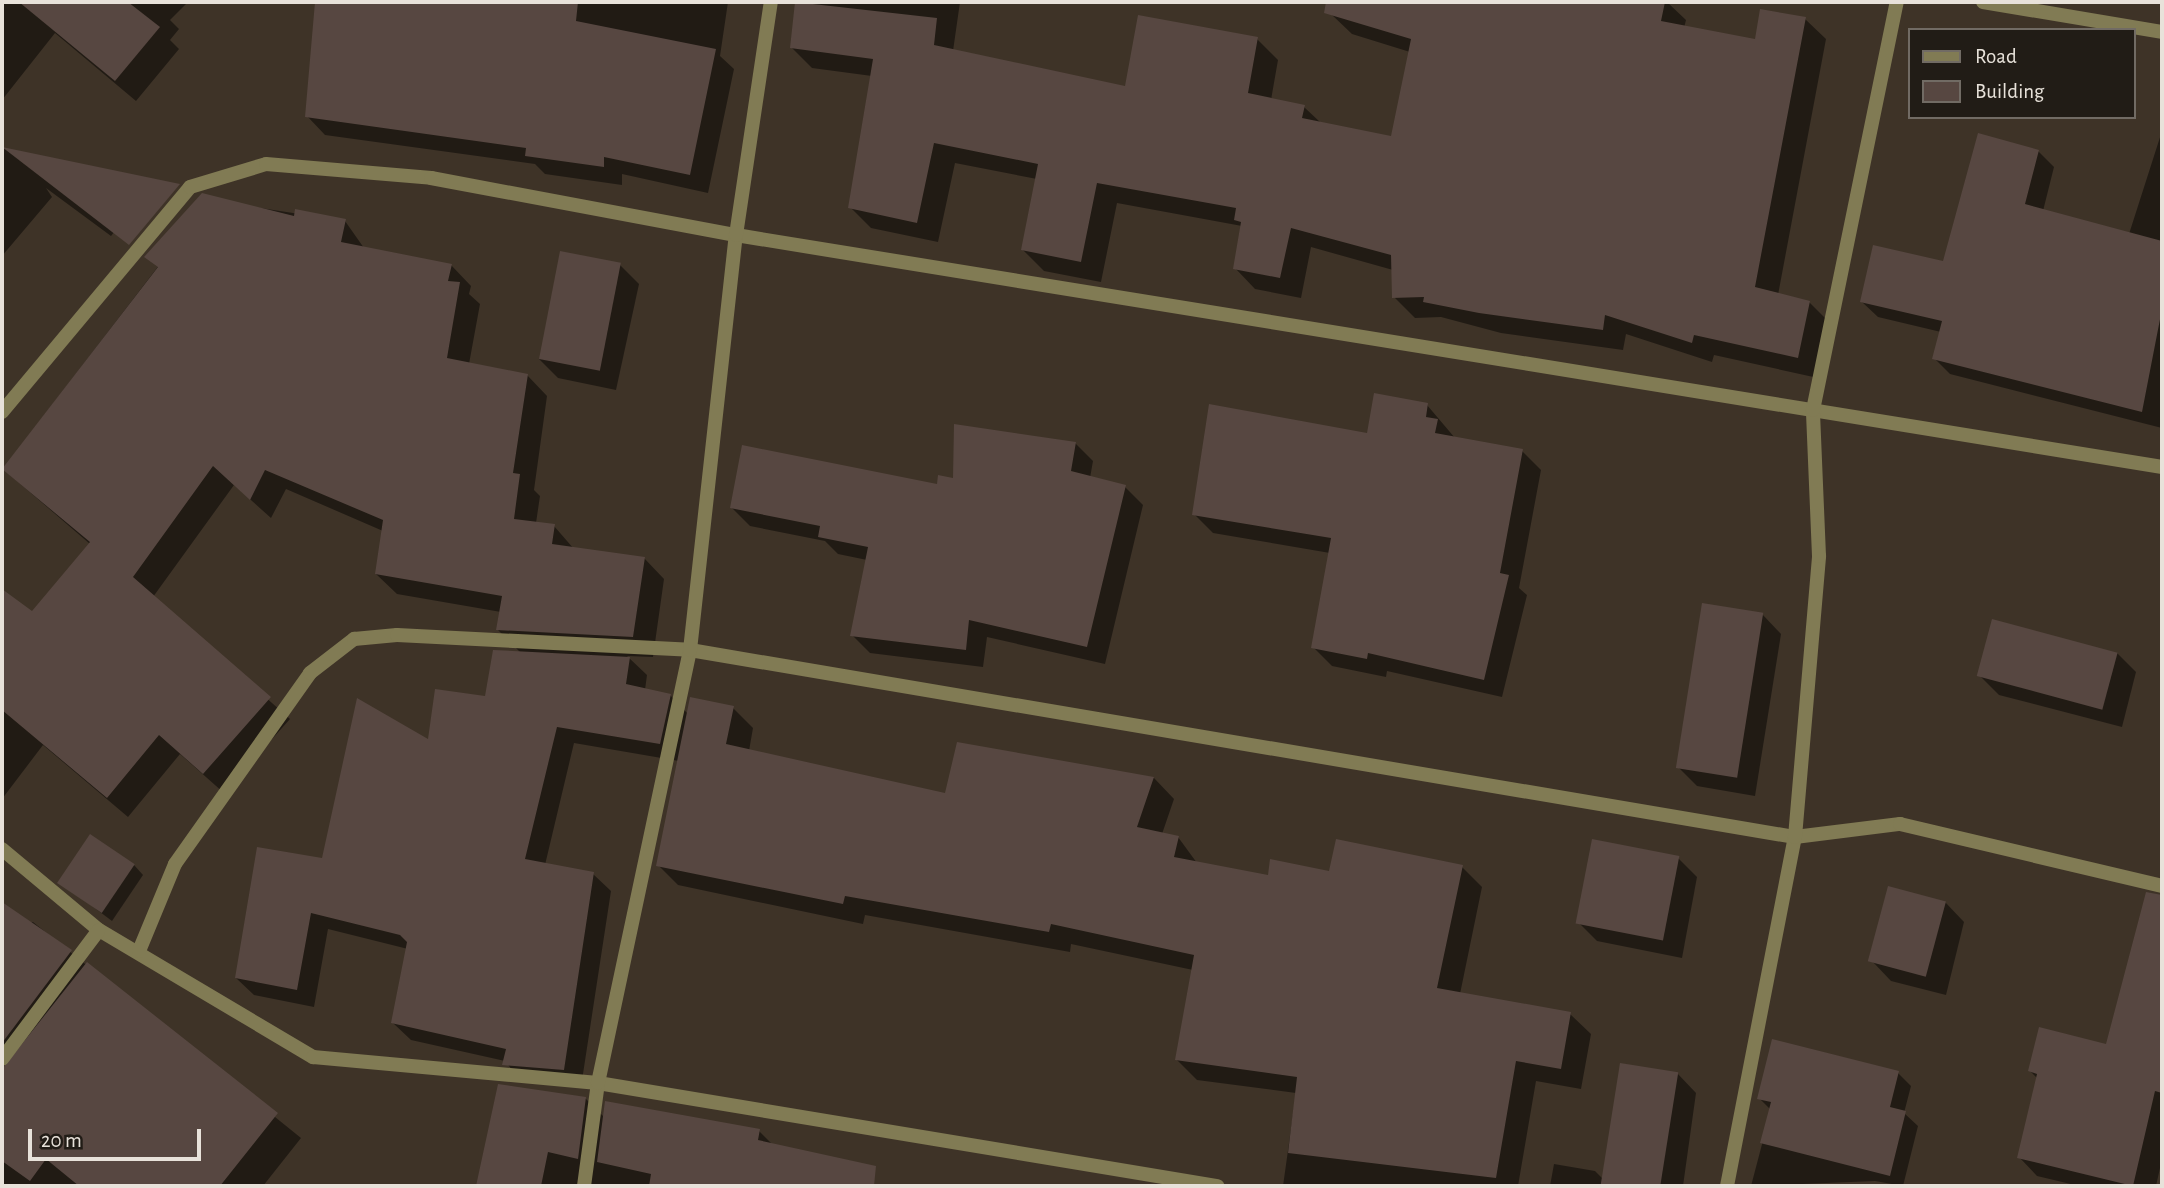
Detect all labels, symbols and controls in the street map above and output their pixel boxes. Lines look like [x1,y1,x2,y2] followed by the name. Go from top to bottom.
[1909,28,2136,119] legend
[1975,46,2017,67] text: Road
[1975,81,2044,102] text: Building
[32,1114,205,1158] scale bar
[41,1130,82,1151] text: 20 m

